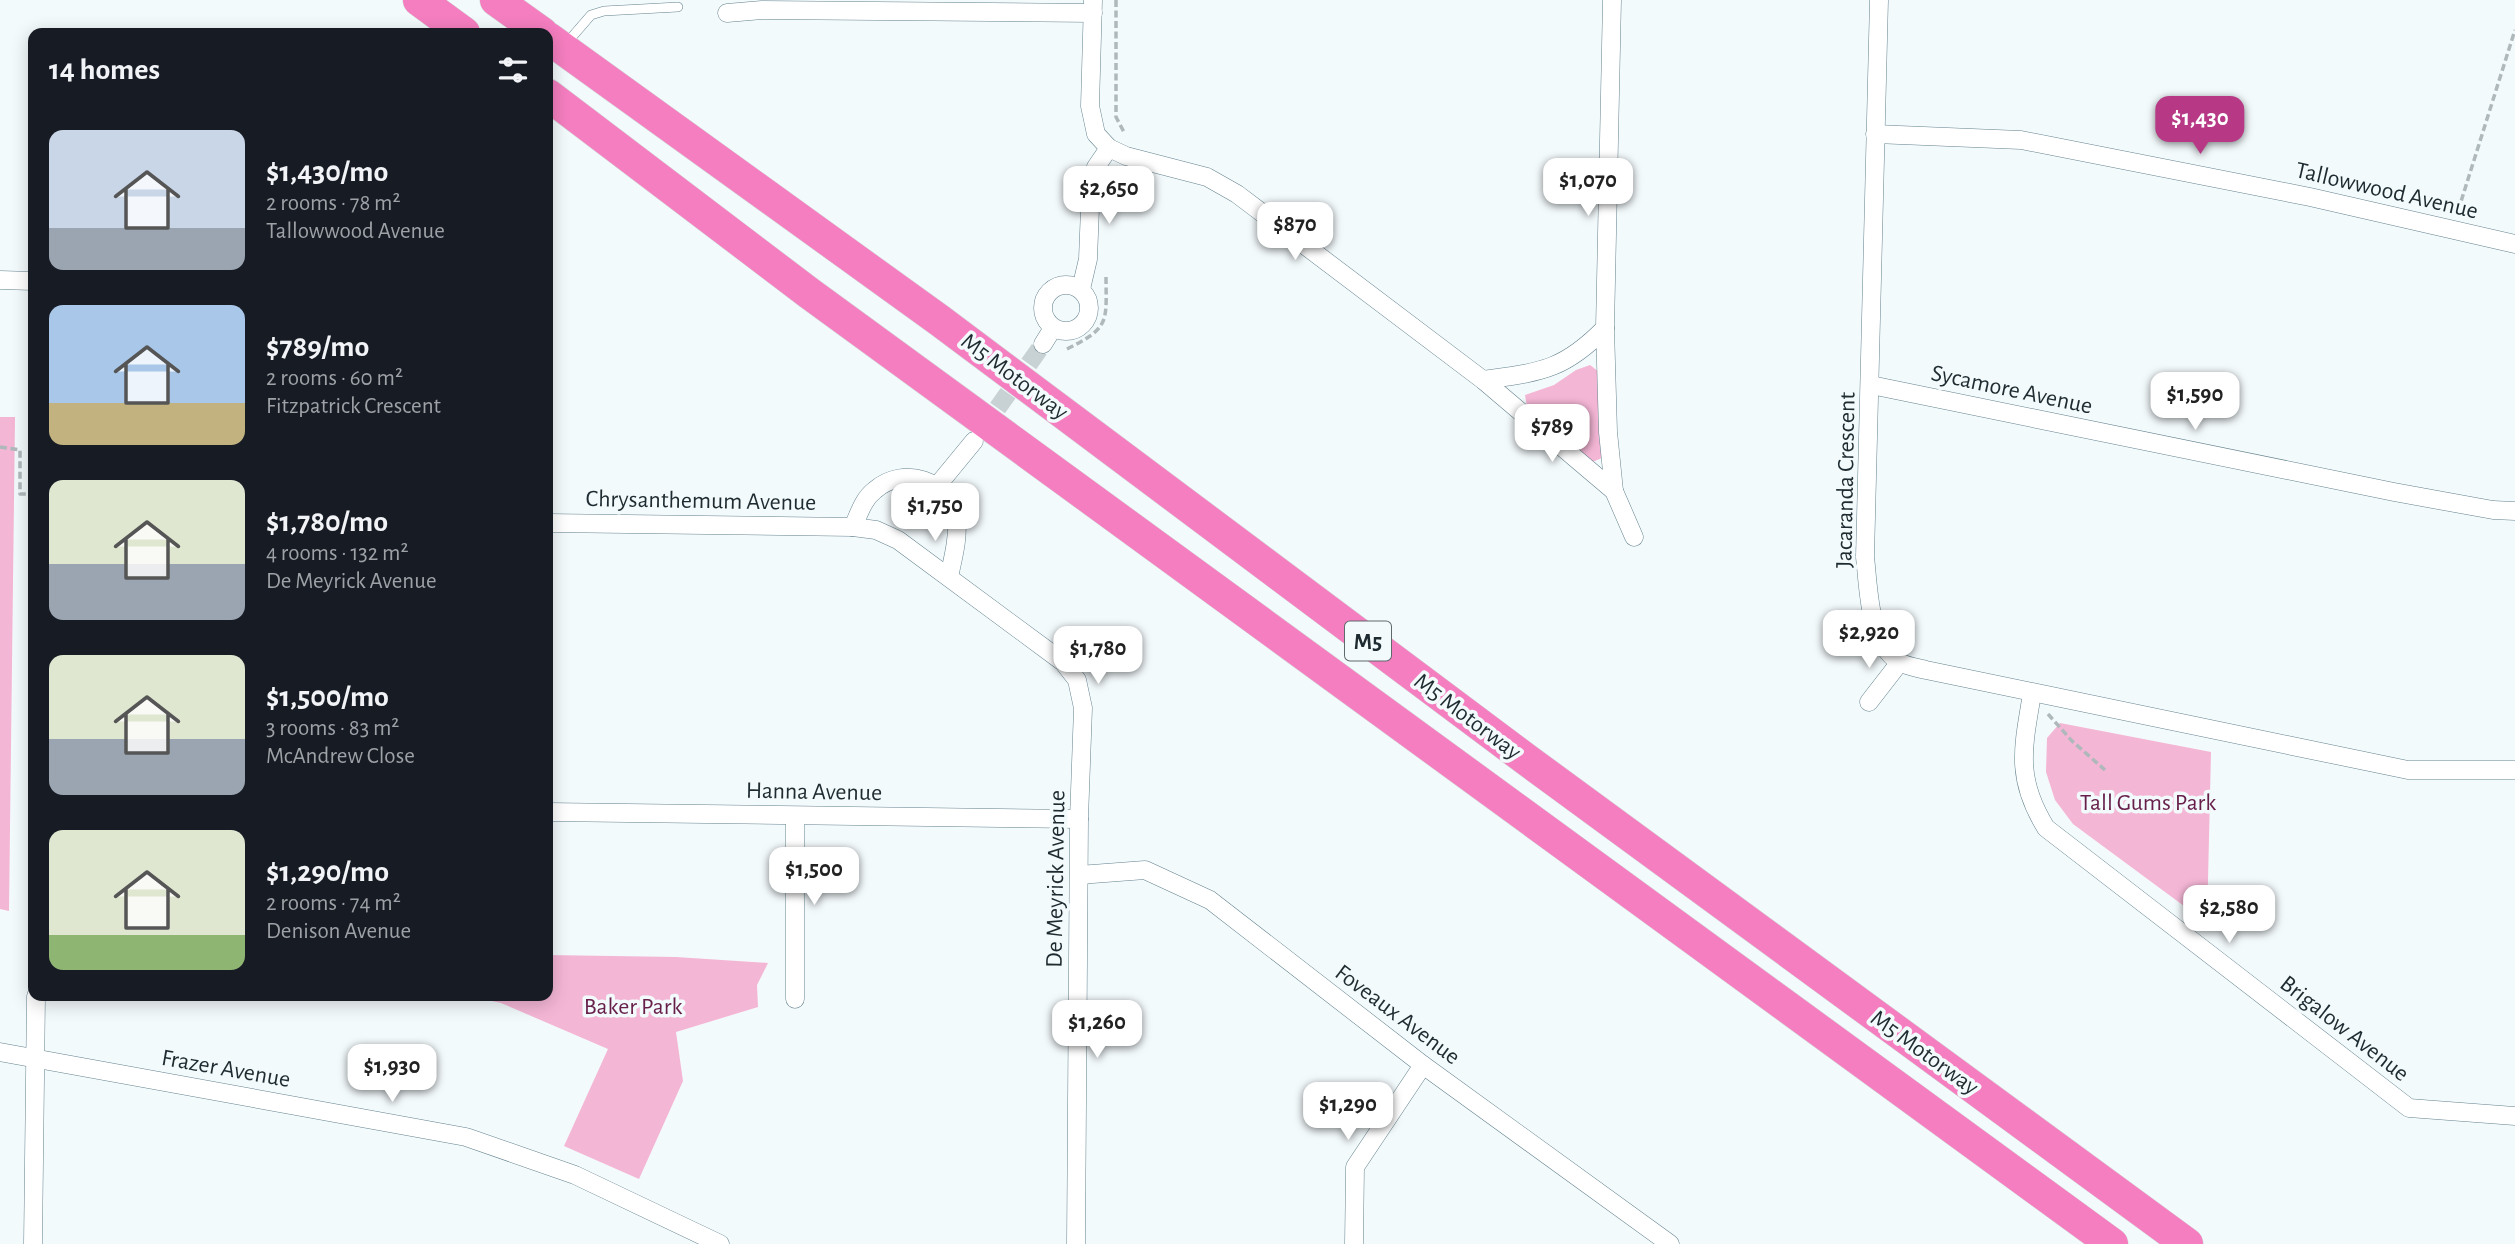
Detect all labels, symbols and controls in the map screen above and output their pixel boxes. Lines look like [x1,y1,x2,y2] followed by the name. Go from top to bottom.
[494,51,532,89] icon: filters
[49,55,160,85] text: 14 homes
[2143,96,2257,156] pin: $1,430
[2171,107,2229,130] text: $1,430
[266,157,388,187] text: $1,430/mo
[105,158,189,242] icon: home
[1531,158,1645,218] pin: $1,070
[2293,158,2480,224] street label: Tallowwood Avenue
[1052,166,1166,226] pin: $2,650
[1559,169,1617,192] text: $1,070
[1079,177,1139,200] text: $2,650
[266,192,401,215] text: 2 rooms · 78 m²
[1254,202,1336,262] pin: $870
[1273,213,1317,236] text: $870
[266,220,445,243] text: Tallowwood Avenue
[957,329,1072,425] street label: M5 Motorway
[266,332,369,362] text: $789/mo
[105,333,189,417] icon: home
[1929,361,2095,419] street label: Sycamore Avenue
[266,367,403,390] text: 2 rooms · 60 m²
[2138,372,2252,432] pin: $1,590
[2167,383,2223,406] text: $1,590
[1832,391,1860,568] street label: Jacaranda Crescent
[266,395,441,418] text: Fitzpatrick Crescent
[1511,405,1593,464] pin: $789
[1531,415,1573,438] text: $789
[878,484,992,543] pin: $1,750
[585,487,816,515] street label: Chrysanthemum Avenue
[907,494,963,517] text: $1,750
[266,507,388,537] text: $1,780/mo
[105,508,189,592] icon: home
[266,542,408,565] text: 4 rooms · 132 m²
[266,570,437,593] text: De Meyrick Avenue
[1812,610,1926,670] pin: $2,920
[1839,621,1899,644] text: $2,920
[1345,622,1391,660] road number: M5
[1041,626,1155,686] pin: $1,780
[1069,637,1127,660] text: $1,780
[1410,669,1525,765] street label: M5 Motorway
[266,682,389,712] text: $1,500/mo
[105,683,189,767] icon: home
[266,717,399,740] text: 3 rooms · 83 m²
[266,745,415,768] text: McAndrew Close
[746,779,882,805] street label: Hanna Avenue
[1042,790,1070,968] street label: De Meyrick Avenue
[2080,791,2216,815] park label: Tall Gums Park
[757,848,871,907] pin: $1,500
[266,857,389,887] text: $1,290/mo
[105,858,189,942] icon: home
[785,858,843,881] text: $1,500
[2172,886,2286,945] pin: $2,580
[266,892,401,915] text: 2 rooms · 74 m²
[2199,896,2259,919] text: $2,580
[266,920,411,943] text: Denison Avenue
[1330,960,1464,1069] street label: Foveaux Avenue
[2275,971,2413,1086] street label: Brigalow Avenue
[584,995,682,1019] park label: Baker Park
[1040,1000,1154,1060] pin: $1,260
[1866,1006,1983,1100] street label: M5 Motorway
[1068,1011,1126,1034] text: $1,260
[335,1044,449,1104] pin: $1,930
[160,1046,292,1092] street label: Frazer Avenue
[364,1055,420,1078] text: $1,930
[1291,1082,1405,1142] pin: $1,290
[1319,1093,1377,1116] text: $1,290

